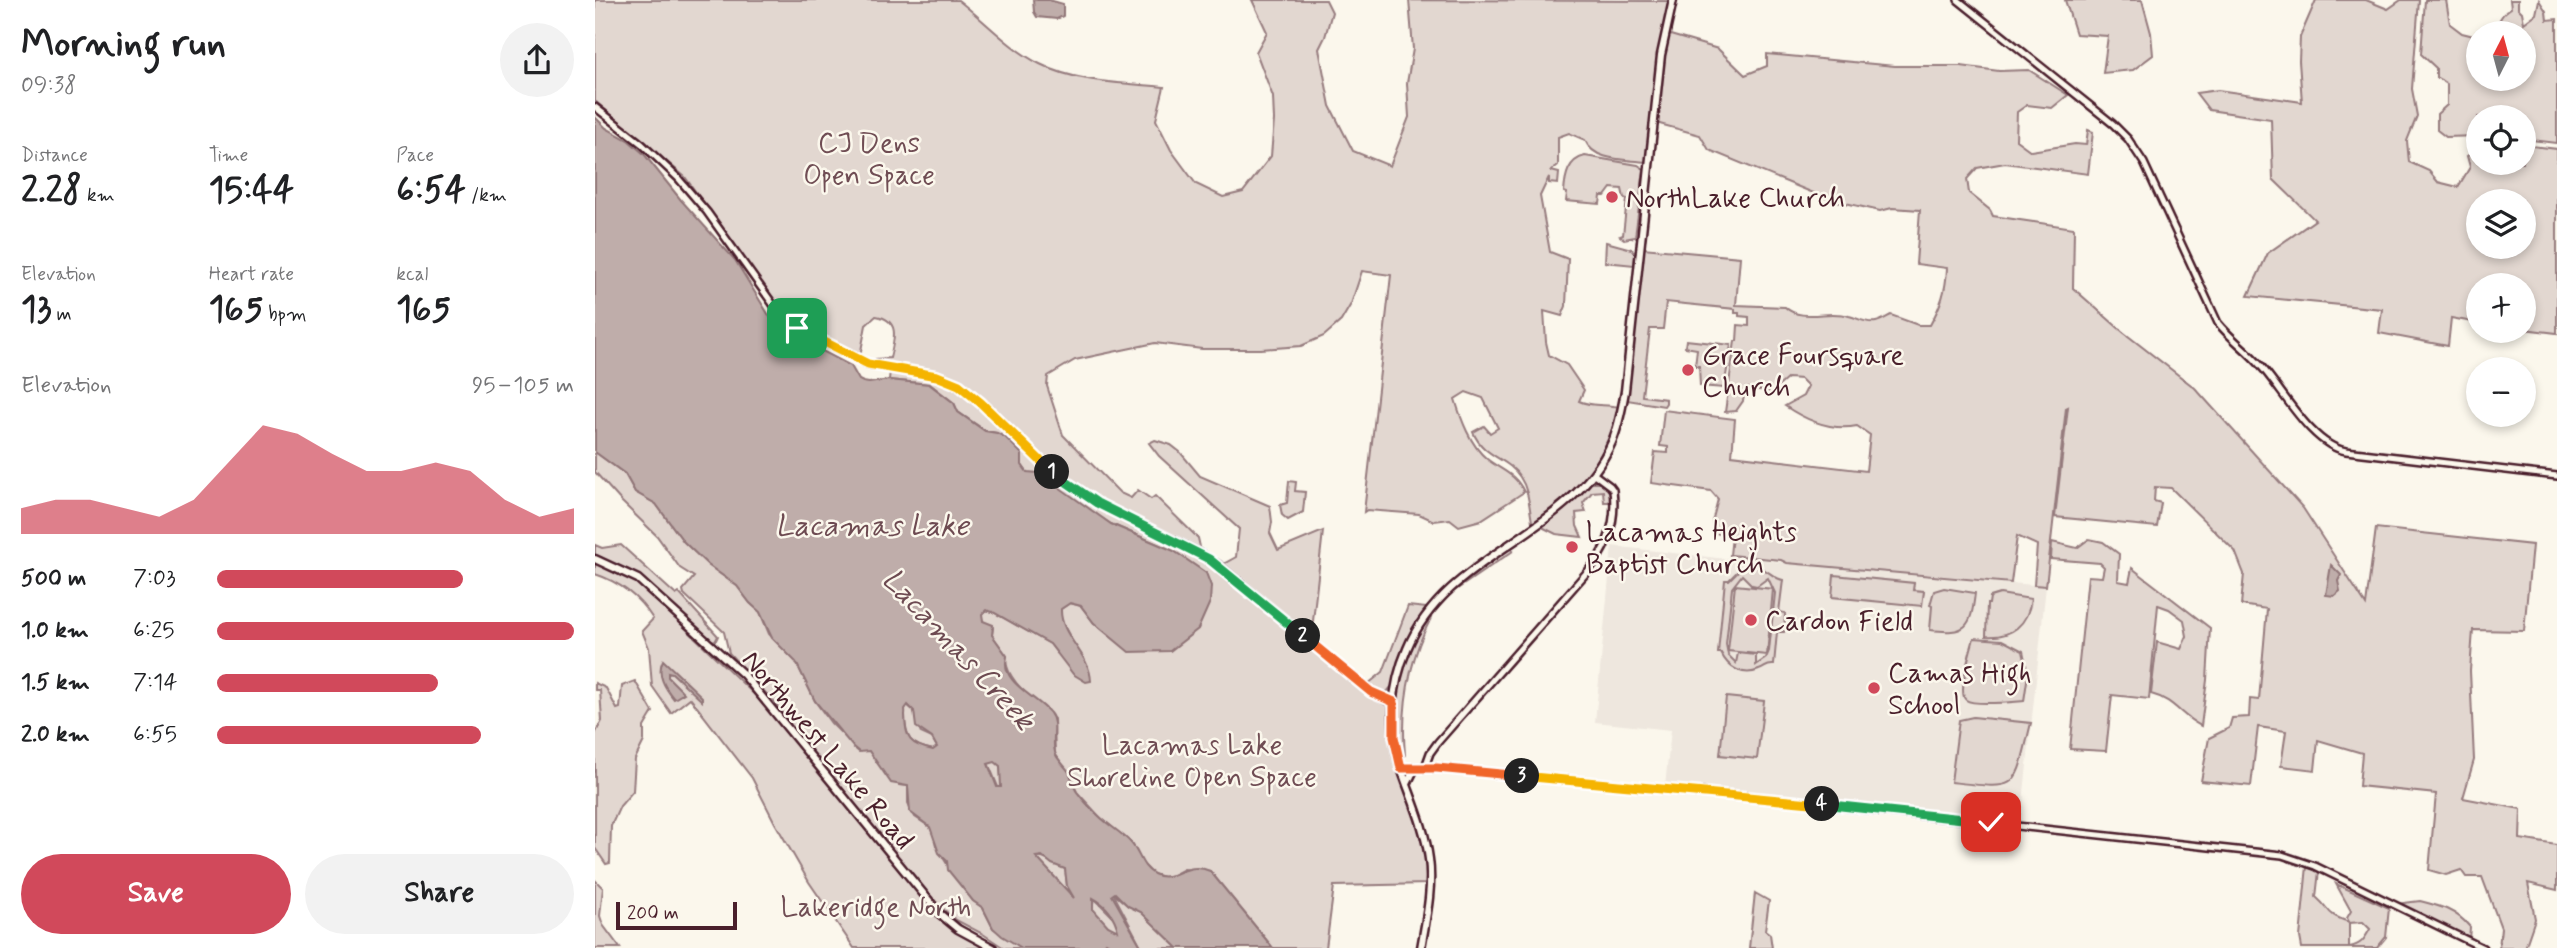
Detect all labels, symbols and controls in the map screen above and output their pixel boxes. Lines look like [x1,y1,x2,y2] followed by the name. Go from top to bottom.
[21,20,226,69] text: Morning run
[2466,21,2536,91] north arrow
[2466,21,2536,427] map controls
[500,23,574,97] button: share
[21,71,77,101] text: 09:38
[2466,105,2536,175] button: locate
[803,126,935,195] park label: CJ Dens Open Space
[21,143,88,168] text: Distance
[209,143,248,168] text: Time
[396,143,434,168] text: Pace
[21,168,82,214] text: 2.28
[209,168,294,214] text: 15:44
[396,168,466,214] text: 6:54
[1626,181,1845,218] place label: NorthLake Church
[82,183,115,208] text: km
[466,183,507,208] text: /km
[1604,189,1620,205] marker: NorthLake Church
[2466,189,2536,259] button: layers
[21,262,96,287] text: Elevation
[209,262,294,287] text: Heart rate
[396,262,428,287] text: kcal
[2466,273,2536,343] button: +
[21,287,51,333] text: 13
[209,287,263,333] text: 165
[396,287,451,333] text: 165
[767,298,827,358] pin
[51,302,72,327] text: m
[263,302,307,327] text: bpm
[778,309,816,347] icon: arrive
[1702,338,1904,407] place label: Grace Foursquare Church
[2466,357,2536,427] button: −
[1680,362,1696,378] marker: Grace Foursquare Church
[21,371,112,401] text: Elevation
[472,371,574,401] text: 95–105 m
[1035,454,1070,490] pin: 1
[1047,459,1056,484] text: 1
[775,507,970,546] water label: Lacamas Lake
[1586,515,1797,584] place label: Lacamas Heights Baptist Church
[1564,539,1580,555] marker: Lacamas Heights Baptist Church
[873,561,1044,740] water label: Lacamas Creek
[21,564,86,594] text: 500 m
[133,564,176,594] text: 7:03
[1765,604,1913,641] place label: Cardon Field
[1743,612,1759,628] marker: Cardon Field
[21,616,89,646] text: 1.0 km
[133,616,174,646] text: 6:25
[1285,618,1321,654] pin: 2
[1298,623,1307,648] text: 2
[733,643,922,858] street label: Northwest Lake Road
[1888,656,2032,725] place label: Camas High School
[21,668,90,698] text: 1.5 km
[133,668,177,698] text: 7:14
[1866,680,1882,696] marker: Camas High School
[21,720,90,750] text: 2.0 km
[133,720,177,750] text: 6:55
[1067,728,1317,797] park label: Lacamas Lake Shoreline Open Space
[1504,758,1539,794] pin: 3
[1517,763,1526,788] text: 3
[1805,786,1839,822] pin: 4
[1816,791,1827,816] text: 4
[1961,792,2021,852] pin
[1972,803,2010,841] icon: check
[21,854,291,934] button: Save
[305,854,574,934] button: Share
[781,890,971,930] park label: Lakeridge North
[616,899,737,931] scale bar
[627,901,679,926] text: 200 m

